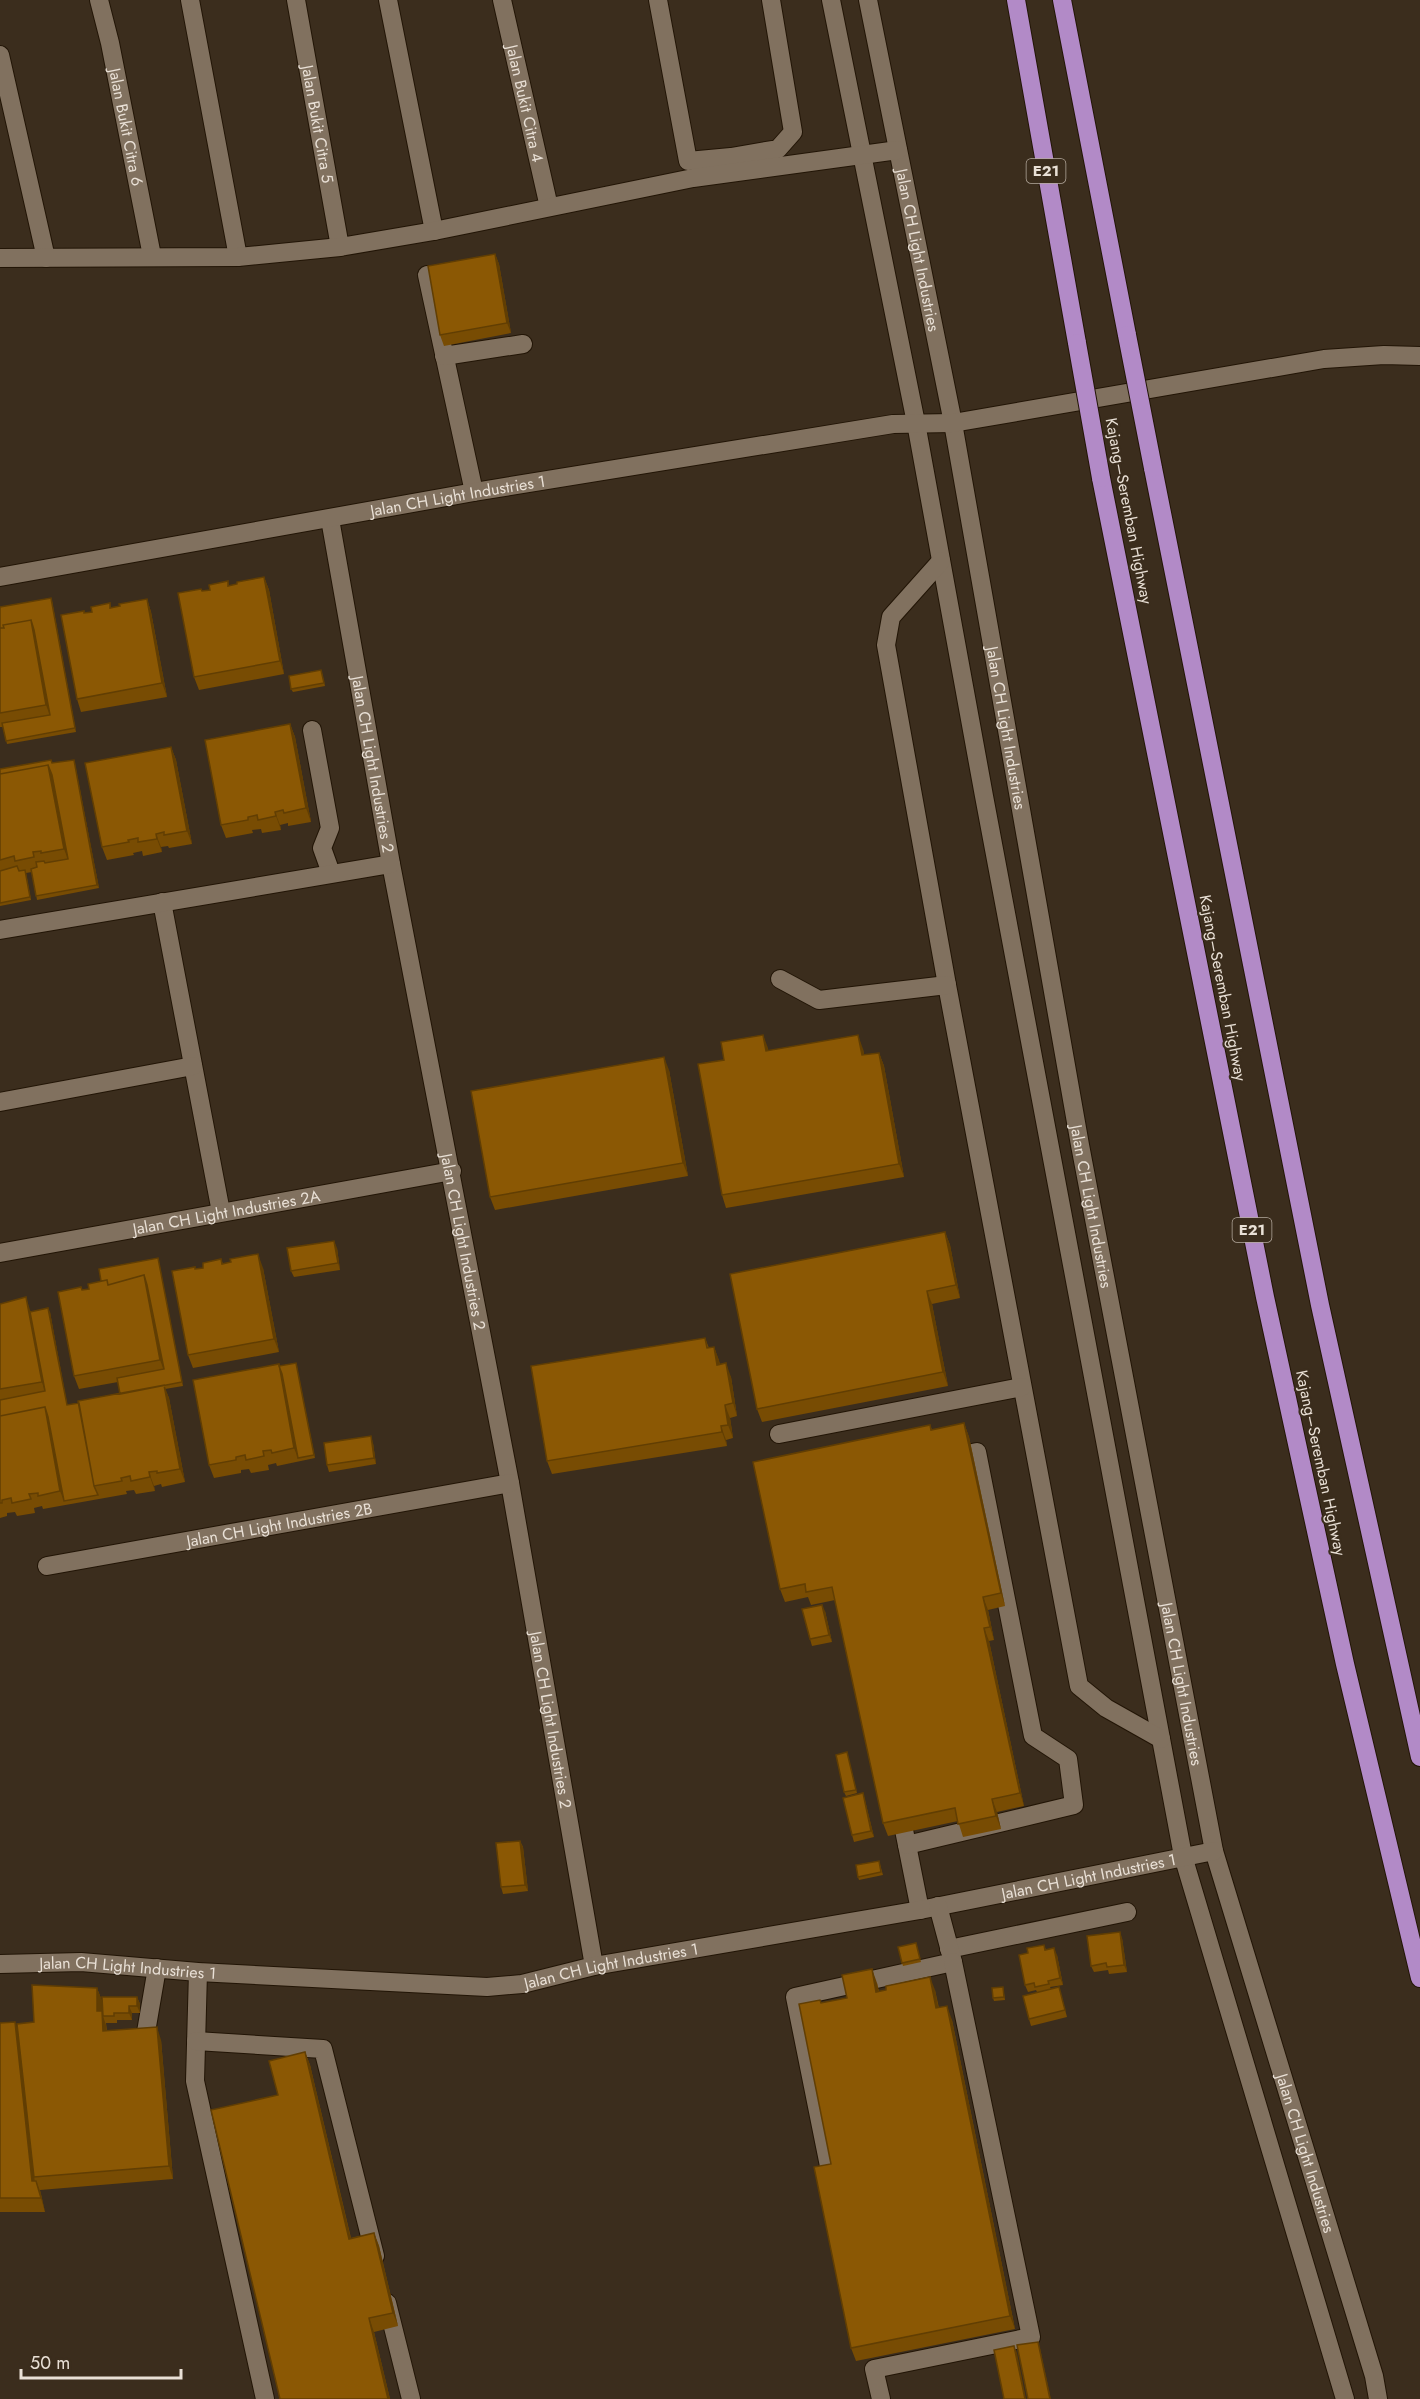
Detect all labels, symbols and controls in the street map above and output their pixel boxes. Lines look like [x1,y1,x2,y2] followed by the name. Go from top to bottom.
[501,41,550,164] street label: Jalan Bukit Citra 4
[296,61,340,185] street label: Jalan Bukit Citra 5
[103,64,149,188] street label: Jalan Bukit Citra 6
[1026,159,1066,183] road number: E21
[890,165,946,333] street label: Jalan CH Light Industries
[1100,416,1159,607] street label: Kajang–Seremban Highway
[366,469,547,522] street label: Jalan CH Light Industries 1
[981,642,1032,811] street label: Jalan CH Light Industries
[346,672,400,855] street label: Jalan CH Light Industries 2
[1194,893,1253,1084] street label: Kajang–Seremban Highway
[1065,1121,1118,1290] street label: Jalan CH Light Industries
[435,1150,492,1332] street label: Jalan CH Light Industries 2
[129,1184,322,1241] street label: Jalan CH Light Industries 2A
[1232,1218,1272,1242] road number: E21
[1290,1368,1352,1559] street label: Kajang–Seremban Highway
[183,1496,374,1553] street label: Jalan CH Light Industries 2B
[1155,1598,1209,1767] street label: Jalan CH Light Industries
[524,1627,578,1810] street label: Jalan CH Light Industries 2
[997,1847,1178,1905] street label: Jalan CH Light Industries 1
[519,1937,700,1995] street label: Jalan CH Light Industries 1
[37,1950,217,1984] street label: Jalan CH Light Industries 1
[1270,2069,1341,2236] street label: Jalan CH Light Industries
[21,2342,182,2380] scale bar
[30,2350,70,2376] text: 50 m

